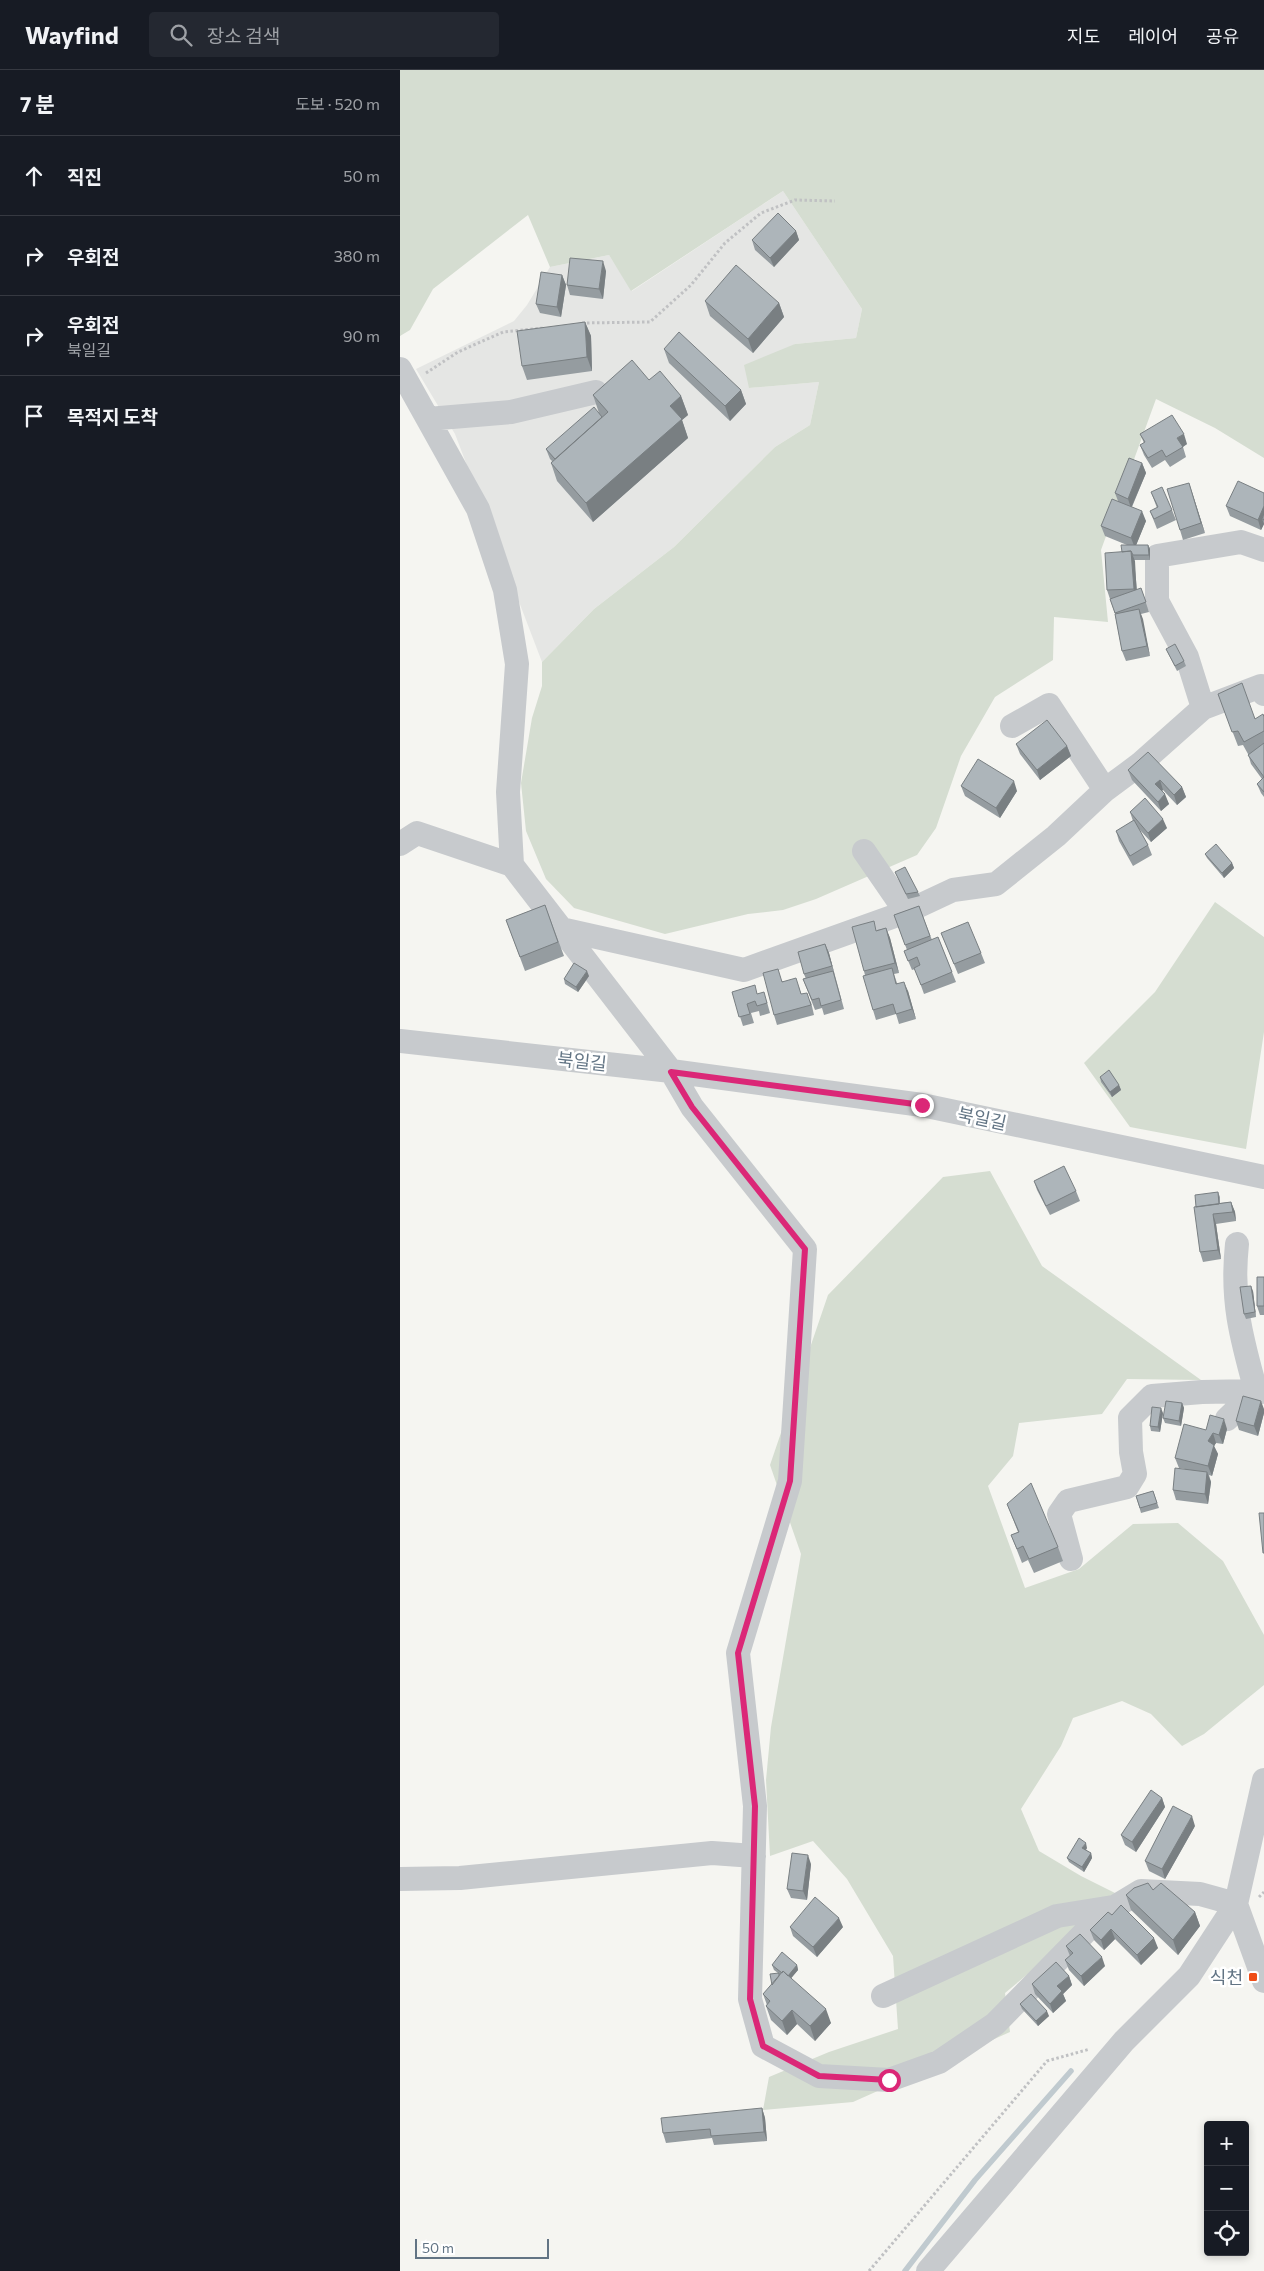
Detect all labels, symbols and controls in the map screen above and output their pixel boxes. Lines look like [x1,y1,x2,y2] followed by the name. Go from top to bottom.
[149,12,499,57] search box
[25,20,119,49] text: Wayfind
[167,21,195,49] icon: search
[207,24,280,47] text: 장소 검색
[1067,25,1100,47] text: 지도
[1128,25,1178,47] text: 레이어
[1206,25,1239,47] text: 공유
[20,91,55,116] text: 7 분
[295,94,380,113] text: 도보 · 520 m
[20,162,48,190] icon: ahead
[67,165,102,188] text: 직진
[343,166,380,185] text: 50 m
[20,242,48,270] icon: right
[67,245,119,268] text: 우회전
[334,246,380,265] text: 380 m
[67,313,119,336] text: 우회전
[20,322,48,350] icon: right
[343,326,380,345] text: 90 m
[67,340,111,359] text: 북일길
[20,402,48,430] icon: arrive
[67,405,158,428] text: 목적지 도착
[556,1047,608,1075] street label: 북일길
[911,1094,934,1117] route end
[955,1102,1009,1134] street label: 북일길
[1210,1966,1243,1988] place label: 식천
[1247,1971,1259,1983] marker: 식천
[878,2069,901,2092] route start
[1204,2121,1249,2256] map controls
[1204,2121,1249,2166] button: +
[1204,2166,1249,2211] button: −
[1204,2211,1249,2256] button: locate
[415,2236,549,2259] scale bar
[422,2239,454,2256] text: 50 m

